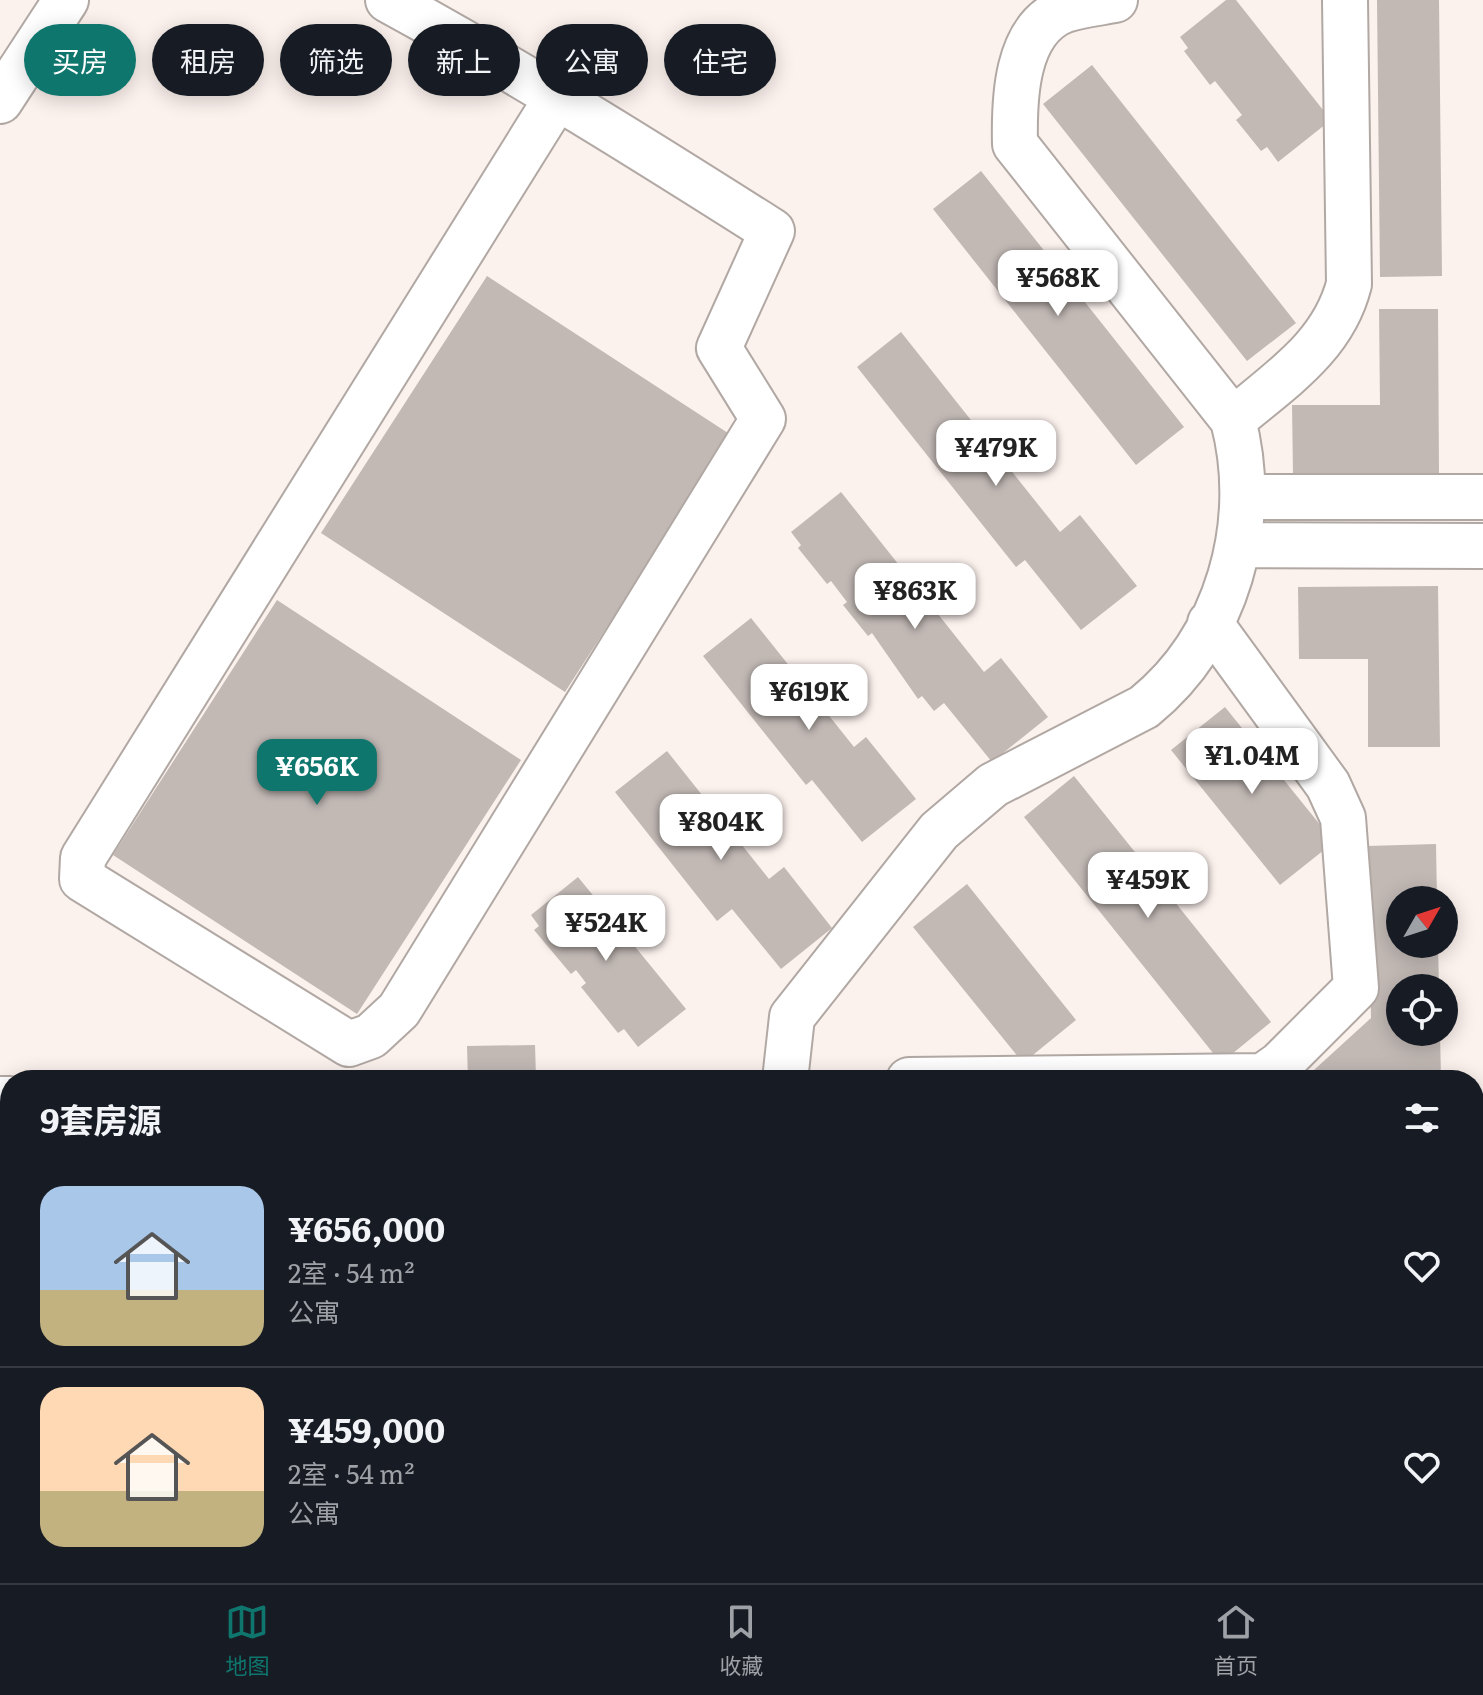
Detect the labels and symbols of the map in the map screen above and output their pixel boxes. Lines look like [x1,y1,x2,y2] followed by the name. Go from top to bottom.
[1002,250,1114,318] pin: ¥568K
[940,420,1052,488] pin: ¥479K
[859,563,971,631] pin: ¥863K
[753,664,865,732] pin: ¥619K
[1187,728,1317,796] pin: ¥1.04M
[261,739,373,807] pin: ¥656K
[665,794,777,862] pin: ¥804K
[1092,852,1204,920] pin: ¥459K
[1386,886,1458,958] north arrow
[550,895,662,963] pin: ¥524K

